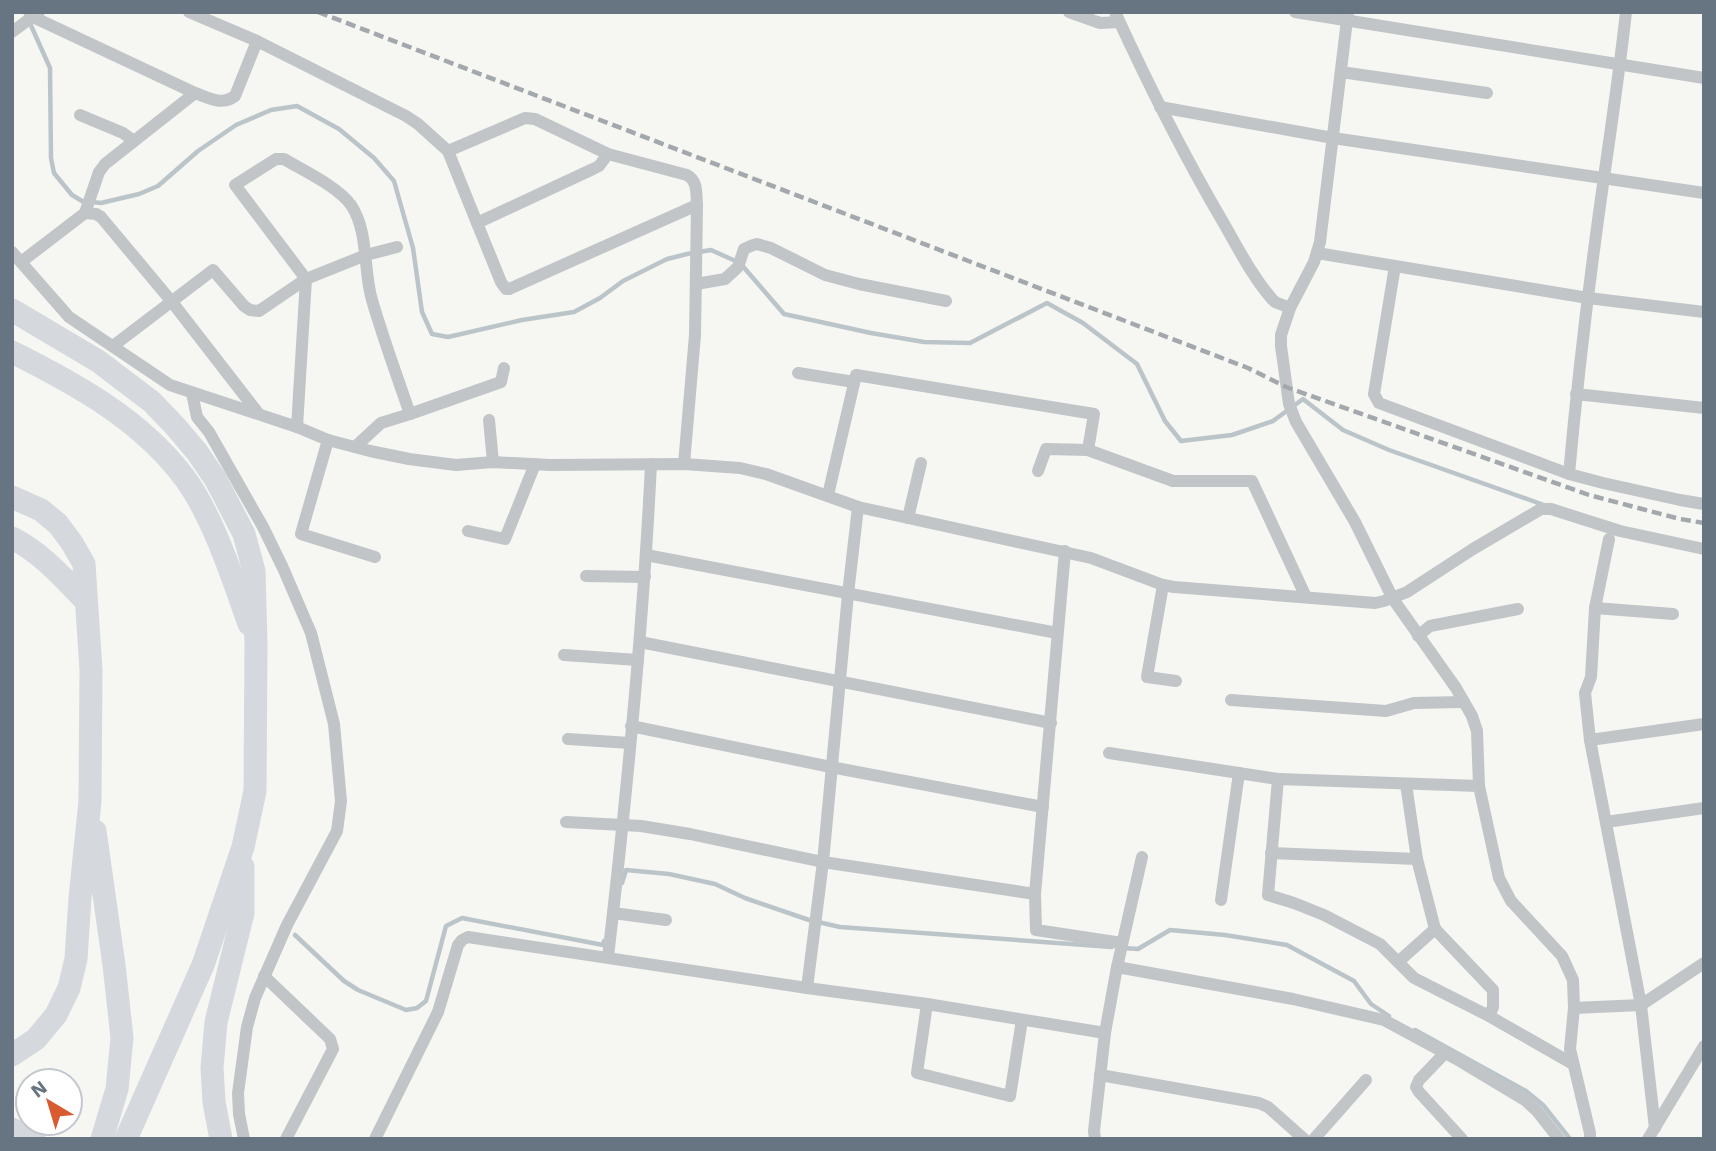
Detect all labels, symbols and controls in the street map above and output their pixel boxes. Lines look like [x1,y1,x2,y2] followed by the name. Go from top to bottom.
[14,1067,84,1137] north arrow
[26,1076,51,1102] text: N

